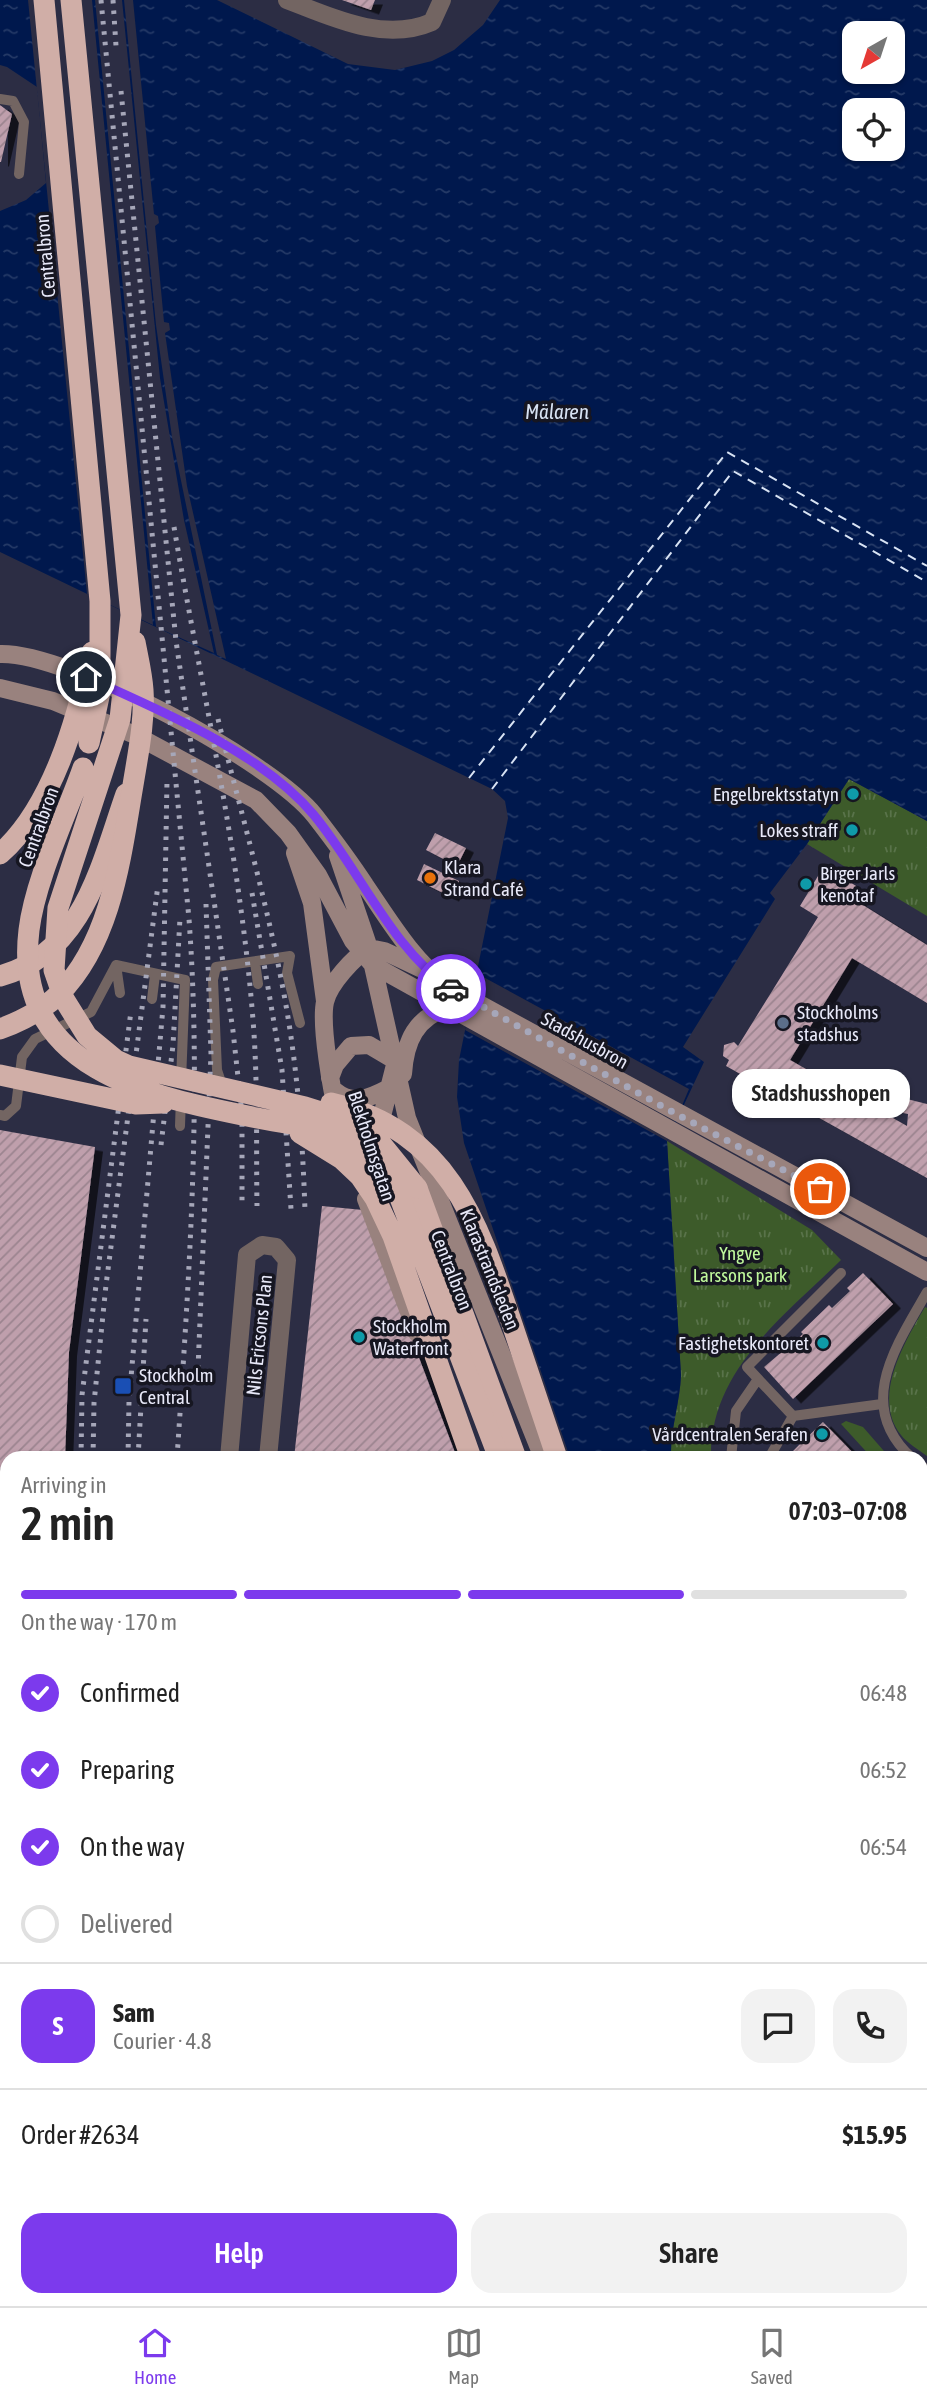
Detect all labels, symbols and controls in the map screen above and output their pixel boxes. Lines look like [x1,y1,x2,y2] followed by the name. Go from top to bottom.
[842,21,905,84] north arrow
[842,21,905,161] map controls
[842,98,905,161] button: locate
[30,213,60,299] street label: Centralbron
[525,399,589,423] water label: Mälaren
[56,647,116,707] pin
[67,658,105,696] icon: home
[713,783,839,805] place label: Engelbrektsstatyn
[13,784,63,870] street label: Centralbron
[845,786,861,802] marker: Engelbrektsstatyn
[759,819,839,841] place label: Lokes straff
[844,822,860,838] marker: Lokes straff
[444,856,524,900] place label: Klara Strand Café
[820,862,896,906] place label: Birger Jarls kenotaf
[422,870,438,886] marker: Klara Strand Café
[798,876,814,892] marker: Birger Jarls kenotaf
[416,954,486,1024] courier
[432,970,470,1008] icon: car
[797,1001,878,1045] place label: Stockholms stadshus
[538,1007,632,1073] street label: Stadshusbron
[775,1015,791,1031] marker: Stockholms stadshus
[731,1070,909,1119] callout: Stadshusshopen
[752,1080,890,1106] text: Stadshusshopen
[344,1088,400,1204] street label: Blekholmsgatan
[790,1159,850,1219] pin
[801,1170,839,1208] icon: bag
[456,1205,524,1333] street label: Klarastrandsleden
[427,1227,477,1313] street label: Centralbron
[693,1242,788,1286] park label: Yngve Larssons park
[242,1273,276,1397] street label: Nils Ericsons Plan
[373,1315,449,1359] place label: Stockholm Waterfront
[351,1329,367,1345] marker: Stockholm Waterfront
[678,1332,809,1354] place label: Fastighetskontoret
[815,1335,831,1351] marker: Fastighetskontoret
[139,1364,213,1408] place label: Stockholm Central
[113,1376,133,1396] marker: Stockholm Central
[652,1423,808,1445] place label: Vårdcentralen Serafen
[814,1426,830,1442] marker: Vårdcentralen Serafen
[21,1472,107,1498] text: Arriving in
[789,1496,907,1526] text: 07:03–07:08
[21,1497,115,1550] text: 2 min
[21,1609,177,1635] text: On the way · 170 m
[21,1674,59,1712] icon: check
[80,1678,180,1708] text: Confirmed
[860,1680,907,1706] text: 06:48
[21,1751,59,1789] icon: check
[80,1755,174,1785] text: Preparing
[860,1757,907,1783] text: 06:52
[21,1828,59,1866] icon: check
[80,1832,185,1862] text: On the way
[860,1834,907,1860] text: 06:54
[80,1909,173,1939] text: Delivered
[741,1989,815,2063] button: chat
[833,1989,907,2063] button: phone
[113,1998,155,2028] text: Sam
[53,2011,63,2041] text: S
[113,2028,212,2054] text: Courier · 4.8
[21,2120,140,2150] text: Order #2634
[843,2120,907,2150] text: $15.95
[21,2213,457,2293] button: Help
[471,2213,907,2293] button: Share
[134,2324,176,2388] tab: Home
[445,2324,483,2388] tab: Map
[751,2324,793,2388] tab: Saved

